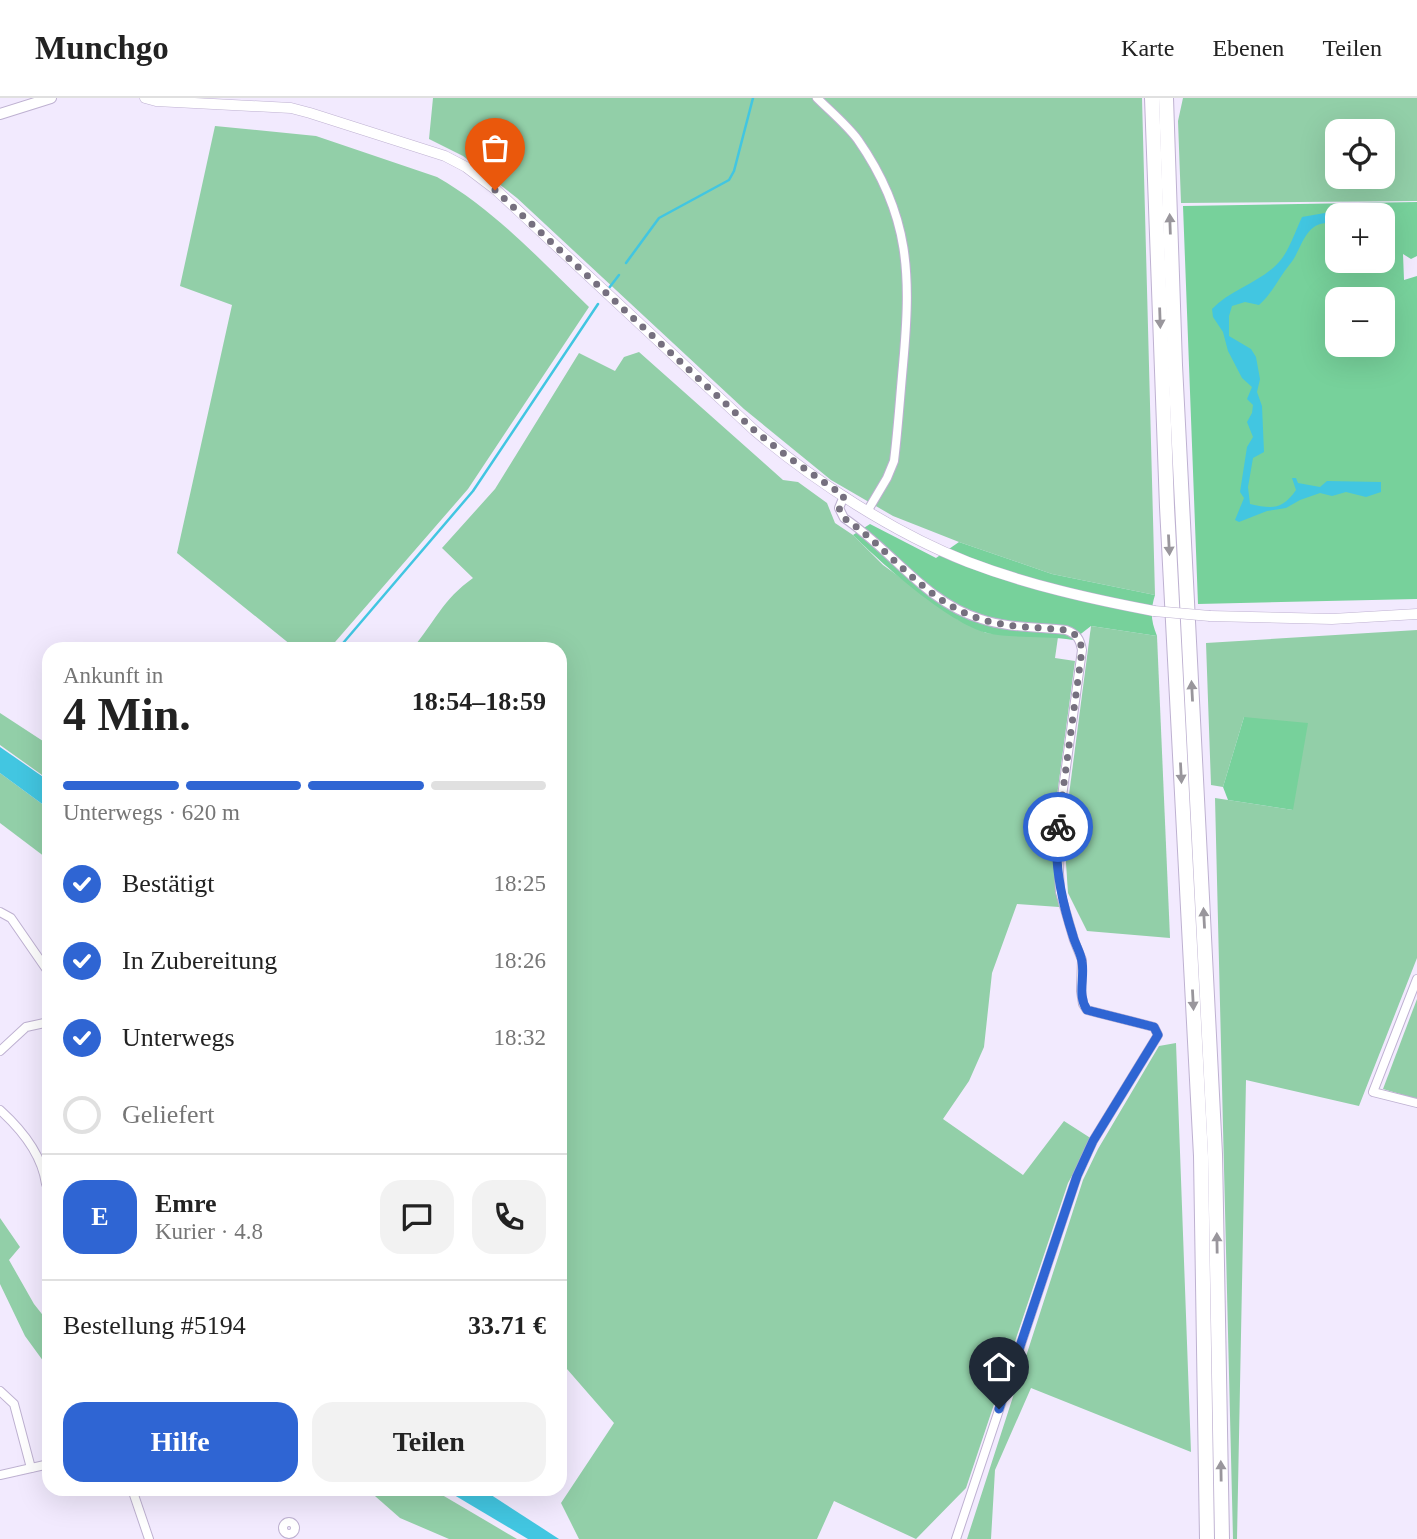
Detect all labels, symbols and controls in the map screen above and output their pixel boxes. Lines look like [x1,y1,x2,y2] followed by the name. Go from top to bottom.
[35,30,169,66] text: Munchgo
[1121,35,1174,61] text: Karte
[1212,35,1284,61] text: Ebenen
[1322,35,1382,61] text: Teilen
[465,118,525,190] pin
[1325,119,1395,357] map controls
[1325,119,1395,189] button: locate
[476,129,514,167] icon: bag
[1325,203,1395,273] button: +
[1164,212,1176,234] one-way arrow
[1325,287,1395,357] button: −
[1154,307,1165,329] one-way arrow
[1164,535,1175,557] one-way arrow
[63,663,163,688] text: Ankunft in
[1186,680,1197,702] one-way arrow
[412,687,546,716] text: 18:54–18:59
[63,689,191,740] text: 4 Min.
[1176,762,1187,784] one-way arrow
[1023,792,1093,862] courier
[63,800,240,825] text: Unterwegs · 620 m
[1039,808,1077,846] icon: bike
[63,865,101,903] icon: check
[122,869,214,898] text: Bestätigt
[494,871,546,896] text: 18:25
[1198,907,1209,929] one-way arrow
[63,942,101,980] icon: check
[122,946,277,975] text: In Zubereitung
[494,948,546,973] text: 18:26
[1187,989,1198,1011] one-way arrow
[63,1019,101,1057] icon: check
[122,1023,235,1052] text: Unterwegs
[494,1025,546,1050] text: 18:32
[122,1100,214,1129] text: Geliefert
[380,1180,454,1254] button: chat
[472,1180,546,1254] button: phone
[155,1189,217,1218] text: Emre
[91,1202,109,1231] text: E
[155,1219,263,1244] text: Kurier · 4.8
[1211,1232,1223,1254] one-way arrow
[63,1311,246,1340] text: Bestellung #5194
[468,1311,546,1340] text: 33.71 €
[969,1337,1029,1409] pin
[980,1348,1018,1386] icon: home
[63,1402,298,1482] button: Hilfe
[312,1402,546,1482] button: Teilen
[1216,1460,1227,1482] one-way arrow

